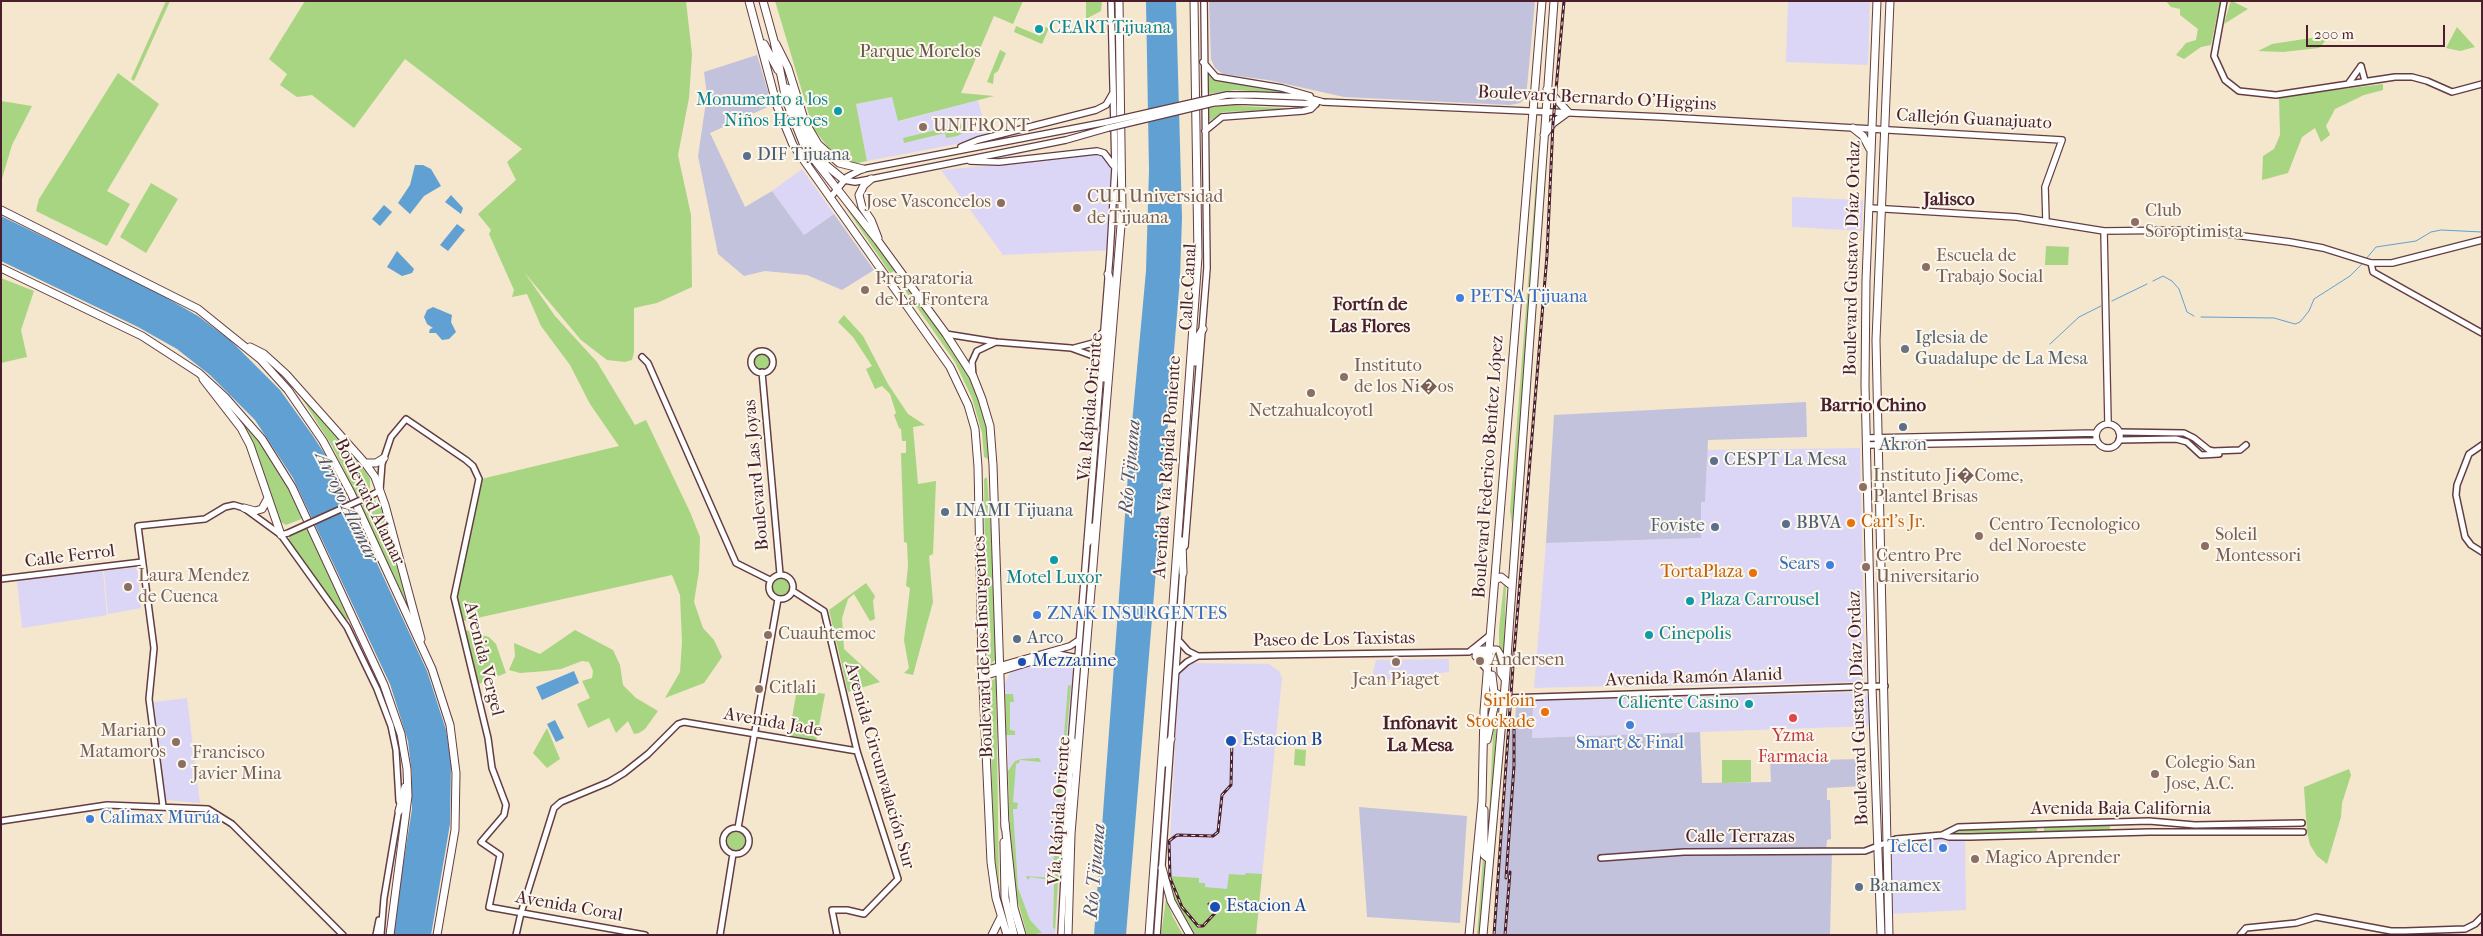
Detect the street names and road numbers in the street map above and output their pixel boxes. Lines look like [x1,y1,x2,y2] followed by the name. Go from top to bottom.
[1477,82,1717,116] street label: Boulevard Bernardo O'Higgins
[1896,105,2052,135] street label: Callejón Guanajuato
[1840,140,1866,376] street label: Boulevard Gustavo Díaz Ordaz
[1176,243,1202,331] street label: Calle Canal
[1074,332,1108,482] street label: Vía Rápida Oriente
[1469,335,1509,599] street label: Boulevard Federico Benítez López
[1149,355,1187,579] street label: Avenida Vía Rápida Poniente
[740,398,774,552] street label: Boulevard Las Joyas
[329,435,409,569] street label: Boulevard Alamar
[969,535,999,759] street label: Boulevard de los Insurgentes
[24,541,116,573] street label: Calle Ferrol
[1844,590,1874,826] street label: Boulevard Gustavo Díaz Ordaz
[458,600,508,718] street label: Avenida Vergel
[1253,628,1415,652] street label: Paseo de Los Taxistas
[839,660,919,872] street label: Avenida Circunvalación Sur
[1605,664,1783,692] street label: Avenida Ramón Alanid
[722,704,824,742] street label: Avenida Jade
[1044,736,1076,886] street label: Vía Rápida Oriente
[2031,799,2211,821] street label: Avenida Baja California
[1685,827,1795,849] street label: Calle Terrazas
[514,887,624,927] street label: Avenida Coral

